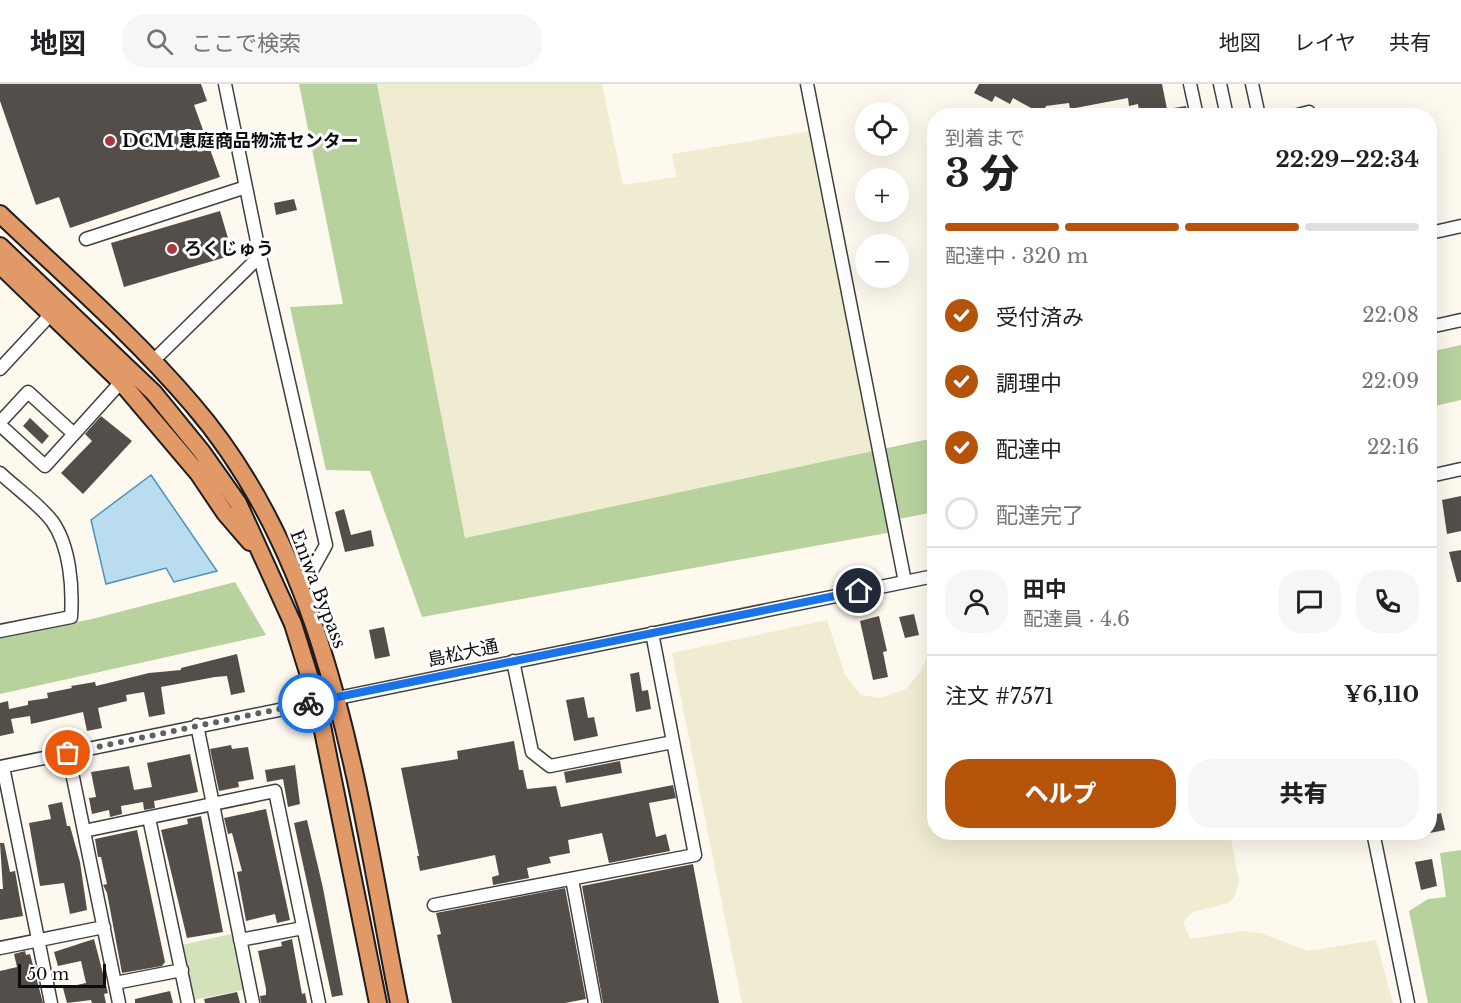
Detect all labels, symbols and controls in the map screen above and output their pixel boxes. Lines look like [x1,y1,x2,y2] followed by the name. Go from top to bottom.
[122,14,542,68] search box
[143,25,176,58] icon: search
[30,26,86,61] text: 地図
[191,30,301,57] text: ここで検索
[1219,30,1261,56] text: 地図
[1294,30,1356,56] text: レイヤ
[1389,30,1431,56] text: 共有
[855,102,909,288] map controls
[855,102,909,156] button: locate
[945,126,1025,150] text: 到着まで
[122,130,359,152] place label: DCM 恵庭商品物流センター
[103,134,117,148] marker: DCM 恵庭商品物流センター
[1275,146,1419,173] text: 22:29–22:34
[945,149,1019,198] text: 3 分
[855,168,909,222] button: +
[855,234,909,288] button: −
[184,238,274,260] place label: ろくじゅう
[165,242,179,256] marker: ろくじゅう
[945,244,1088,268] text: 配達中 · 320 m
[945,299,978,332] icon: check
[1362,303,1419,327] text: 22:08
[996,304,1084,331] text: 受付済み
[945,365,978,398] icon: check
[1362,369,1419,393] text: 22:09
[996,370,1062,397] text: 調理中
[945,431,978,464] icon: check
[1367,435,1419,459] text: 22:16
[996,436,1062,463] text: 配達中
[996,502,1084,529] text: 配達完了
[285,527,351,651] street label: Eniwa Bypass
[833,565,884,616] pin
[945,570,1008,633] button: person
[1278,570,1341,633] button: chat
[1356,570,1419,633] button: phone
[842,574,875,607] icon: home
[1023,576,1067,603] text: 田中
[1023,607,1130,631] text: 配達員 · 4.6
[425,635,501,671] street label: 島松大通
[278,673,338,733] courier
[1344,681,1419,708] text: ¥6,110
[945,683,1054,710] text: 注文 #7571
[292,687,325,720] icon: bike
[42,727,93,778] pin
[51,736,84,769] icon: bag
[945,759,1176,828] button: ヘルプ
[1188,759,1419,828] button: 共有
[18,961,106,988] scale bar
[27,964,69,984] text: 50 m

